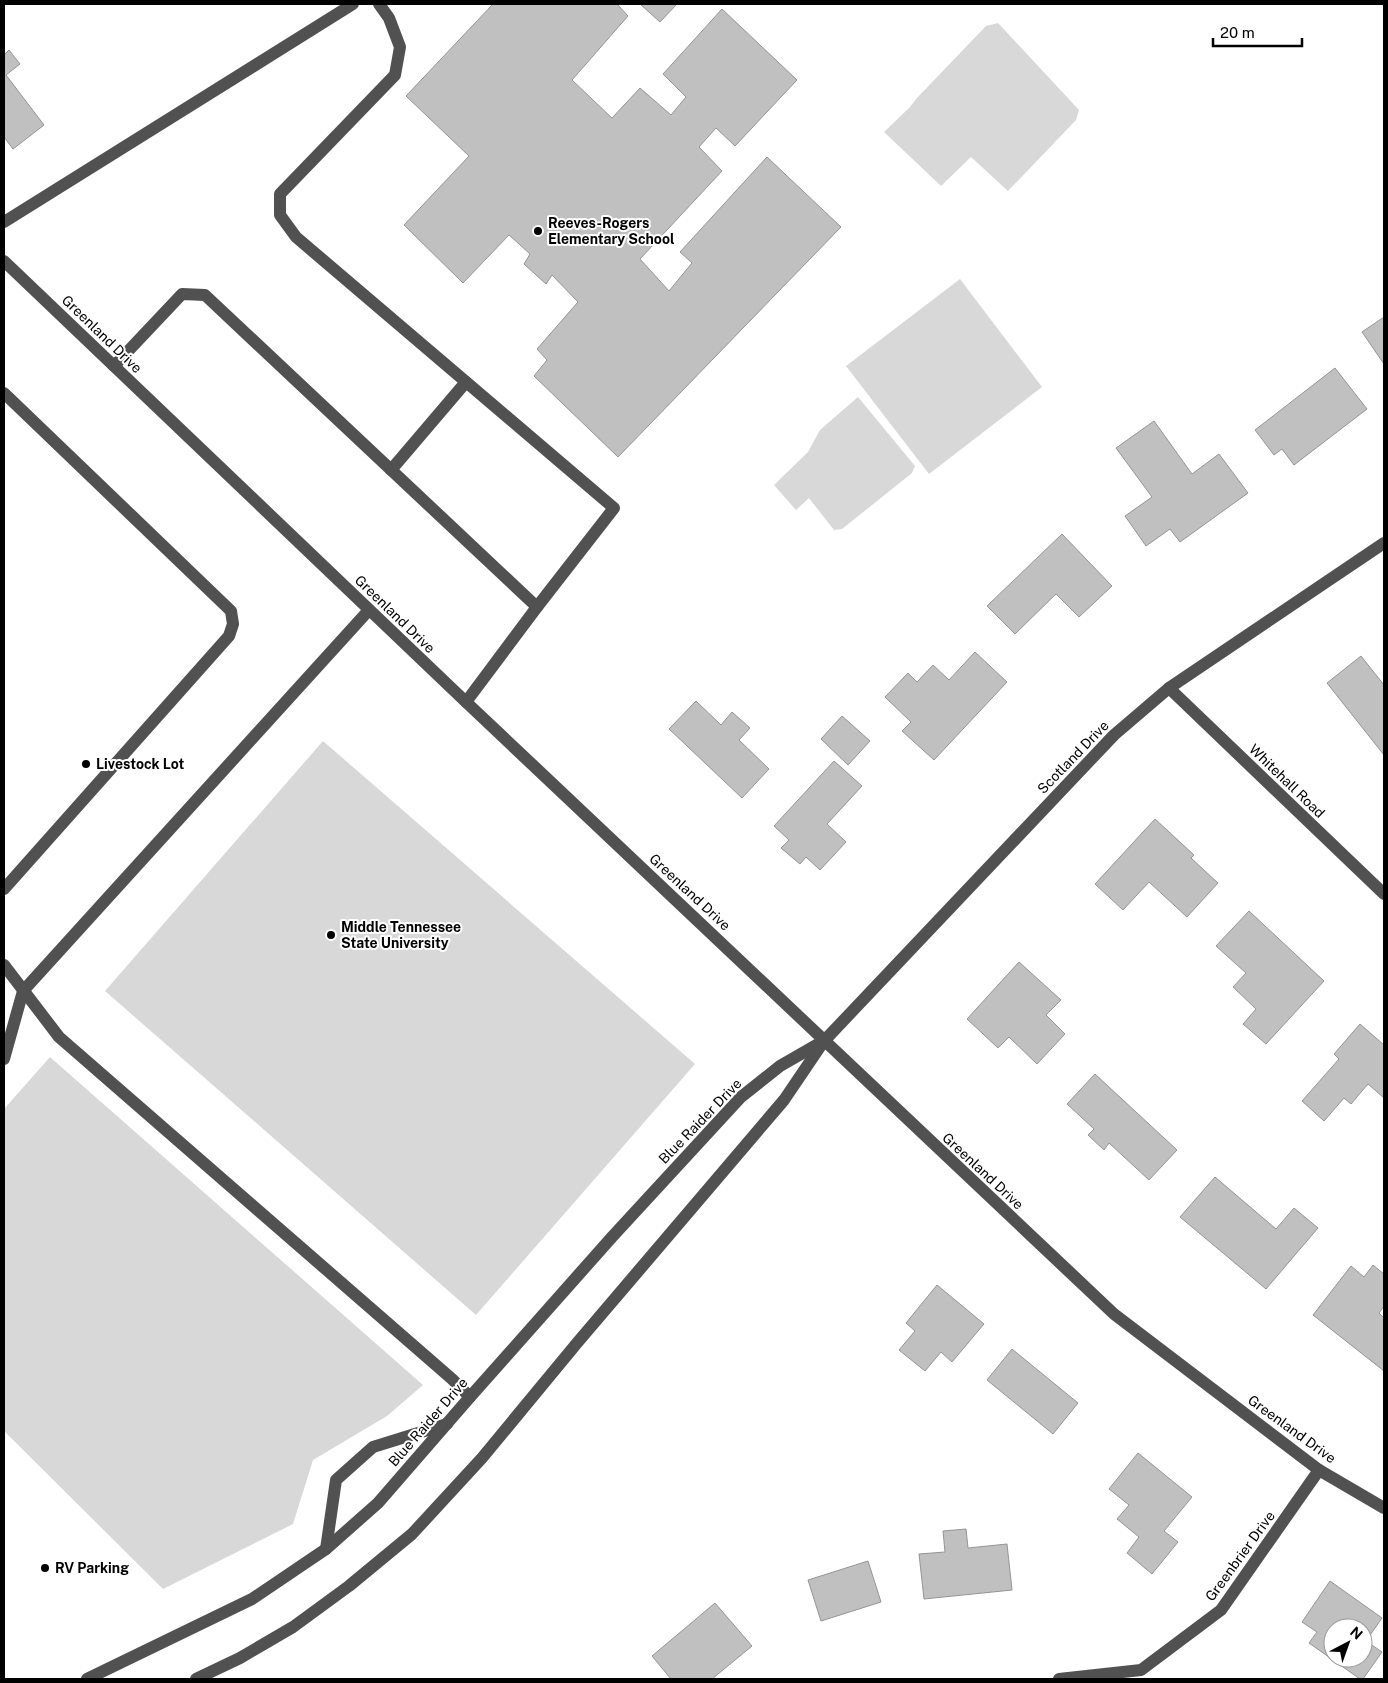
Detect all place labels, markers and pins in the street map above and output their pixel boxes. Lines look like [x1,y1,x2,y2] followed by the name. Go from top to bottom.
[548,215,675,247] place label: Reeves-Rogers Elementary School
[532,225,544,237] marker: Reeves-Rogers Elementary School
[96,756,185,772] place label: Livestock Lot
[80,758,92,770] marker: Livestock Lot
[341,919,461,951] place label: Middle Tennessee State University
[325,929,337,941] marker: Middle Tennessee State University
[55,1560,129,1576] place label: RV Parking
[39,1562,51,1574] marker: RV Parking

